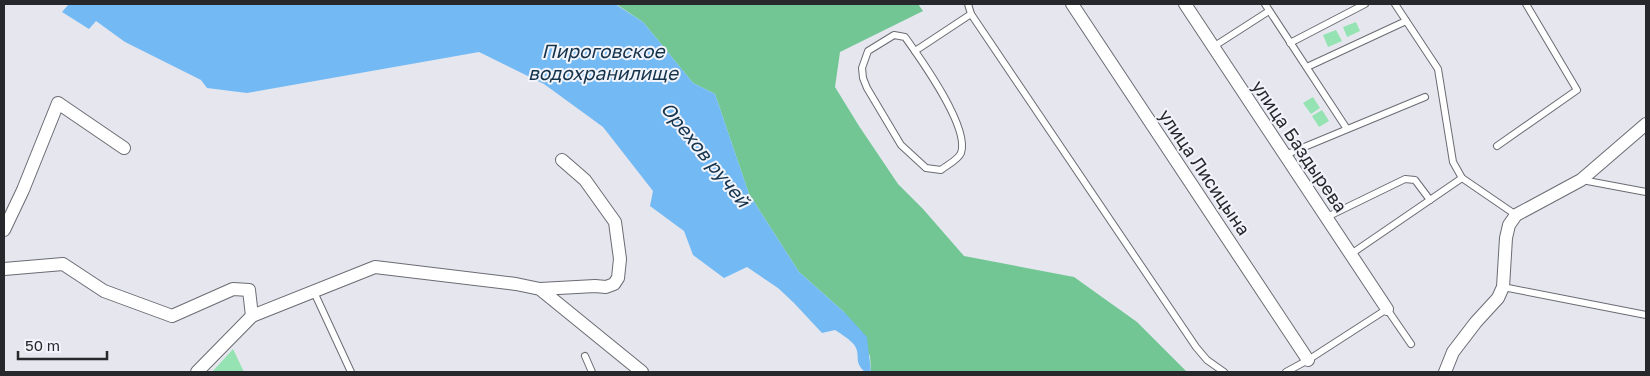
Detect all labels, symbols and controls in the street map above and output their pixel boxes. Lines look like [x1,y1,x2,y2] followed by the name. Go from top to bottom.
[528,39,680,84] water label: Пироговское водохранилище
[1248,76,1352,216] street label: улица Баздырева
[657,97,756,212] water label: Орехов ручей
[1155,105,1255,239] street label: улица Лисицына
[18,328,106,360] scale bar
[25,336,60,354] text: 50 m

